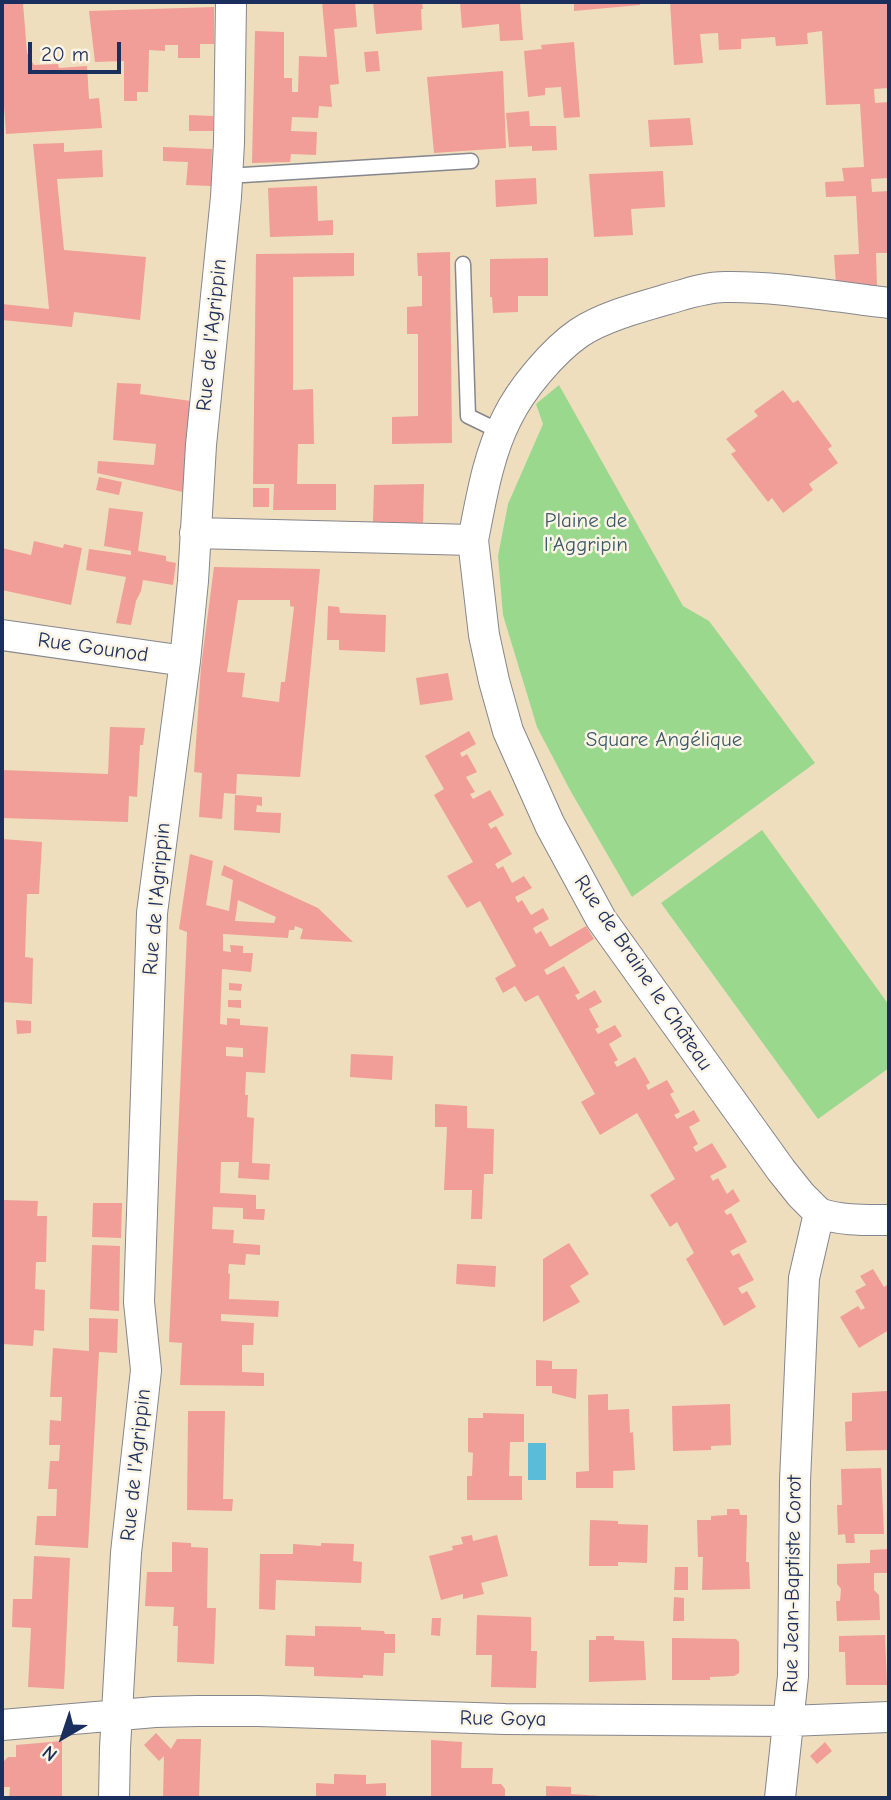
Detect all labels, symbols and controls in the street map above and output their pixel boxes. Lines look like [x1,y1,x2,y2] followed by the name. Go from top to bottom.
[32,28,124,72] scale bar
[41,42,89,66] text: 20 m
[191,257,233,413] street label: Rue de l'Agrippin
[544,508,628,558] park label: Plaine de l'Aggripin
[36,628,150,668] street label: Rue Gounod
[586,727,742,753] park label: Square Angélique
[138,822,176,976] street label: Rue de l'Agrippin
[568,871,718,1075] street label: Rue de Braine le Château
[115,1387,157,1543] street label: Rue de l'Agrippin
[778,1475,808,1693] street label: Rue Jean-Baptiste Corot
[28,1702,98,1772] north arrow
[459,1706,547,1732] street label: Rue Goya
[38,1741,62,1766] text: N

